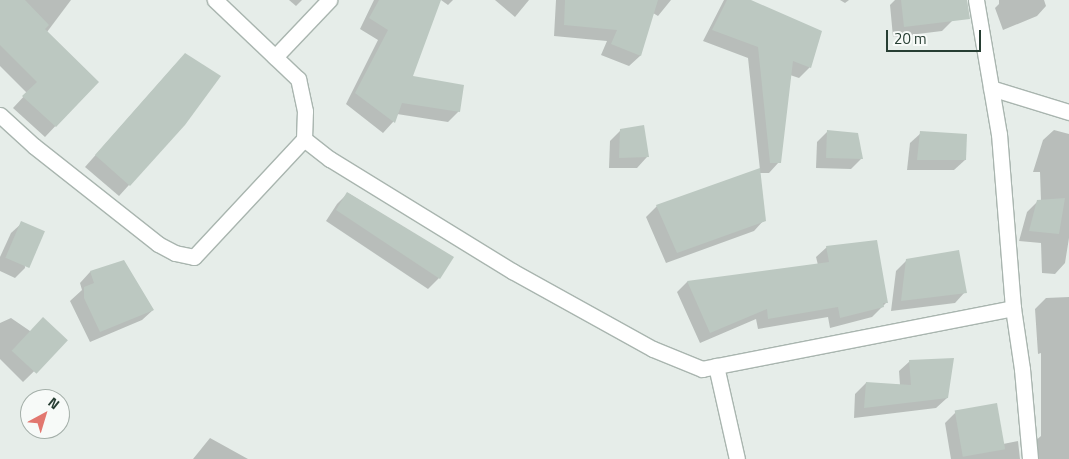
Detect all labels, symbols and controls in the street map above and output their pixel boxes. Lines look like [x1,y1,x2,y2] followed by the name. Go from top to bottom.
[889,20,984,52] scale bar
[894,27,927,50] text: 20 m
[20,389,70,439] north arrow
[44,392,64,414] text: N

